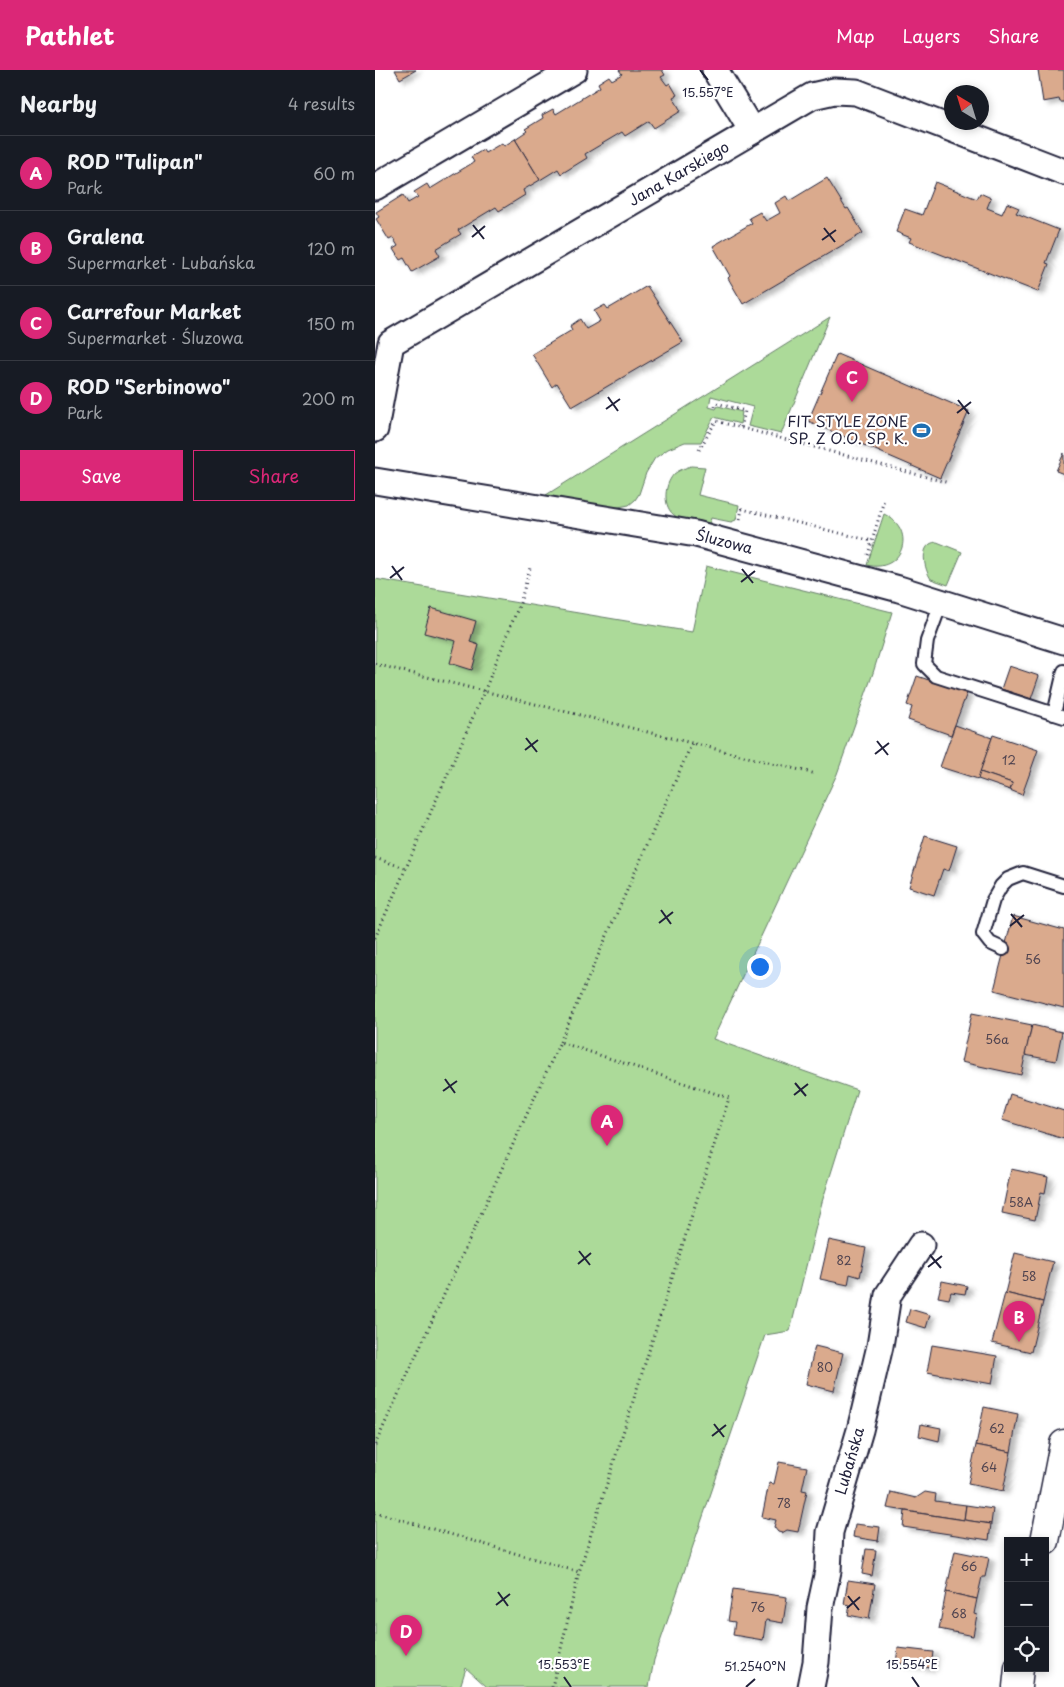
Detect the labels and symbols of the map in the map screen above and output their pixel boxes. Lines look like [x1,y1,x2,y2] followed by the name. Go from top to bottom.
[682,83,734,101] text: 15.557°E
[944,85,989,130] north arrow
[624,134,733,211] street label: Jana Karskiego
[836,361,868,402] pin: C
[787,409,908,449] place label: FIT STYLE ZONE SP. Z O.O. SP. K.
[912,421,932,441] sports icon: FIT STYLE ZONE SP. Z O.O. SP. K.
[693,522,756,559] street label: Śluzowa
[1002,751,1016,769] house number: 12
[1025,950,1041,968] house number: 56
[747,954,773,980] your location
[985,1030,1009,1048] house number: 56a
[591,1105,623,1146] pin: A
[1009,1193,1033,1211] house number: 58A
[837,1251,852,1269] house number: 82
[1021,1267,1037,1285] house number: 58
[1003,1301,1035,1342] pin: B
[817,1358,833,1376] house number: 80
[989,1419,1005,1437] house number: 62
[828,1423,869,1497] street label: Lubańska
[981,1458,997,1476] house number: 64
[777,1494,791,1512] house number: 78
[961,1557,977,1575] house number: 66
[751,1598,765,1616] house number: 76
[951,1604,967,1622] house number: 68
[390,1615,422,1656] pin: D
[538,1655,590,1673] text: 15.553°E
[886,1655,938,1673] text: 15.554°E
[724,1657,786,1675] text: 51.2540°N

